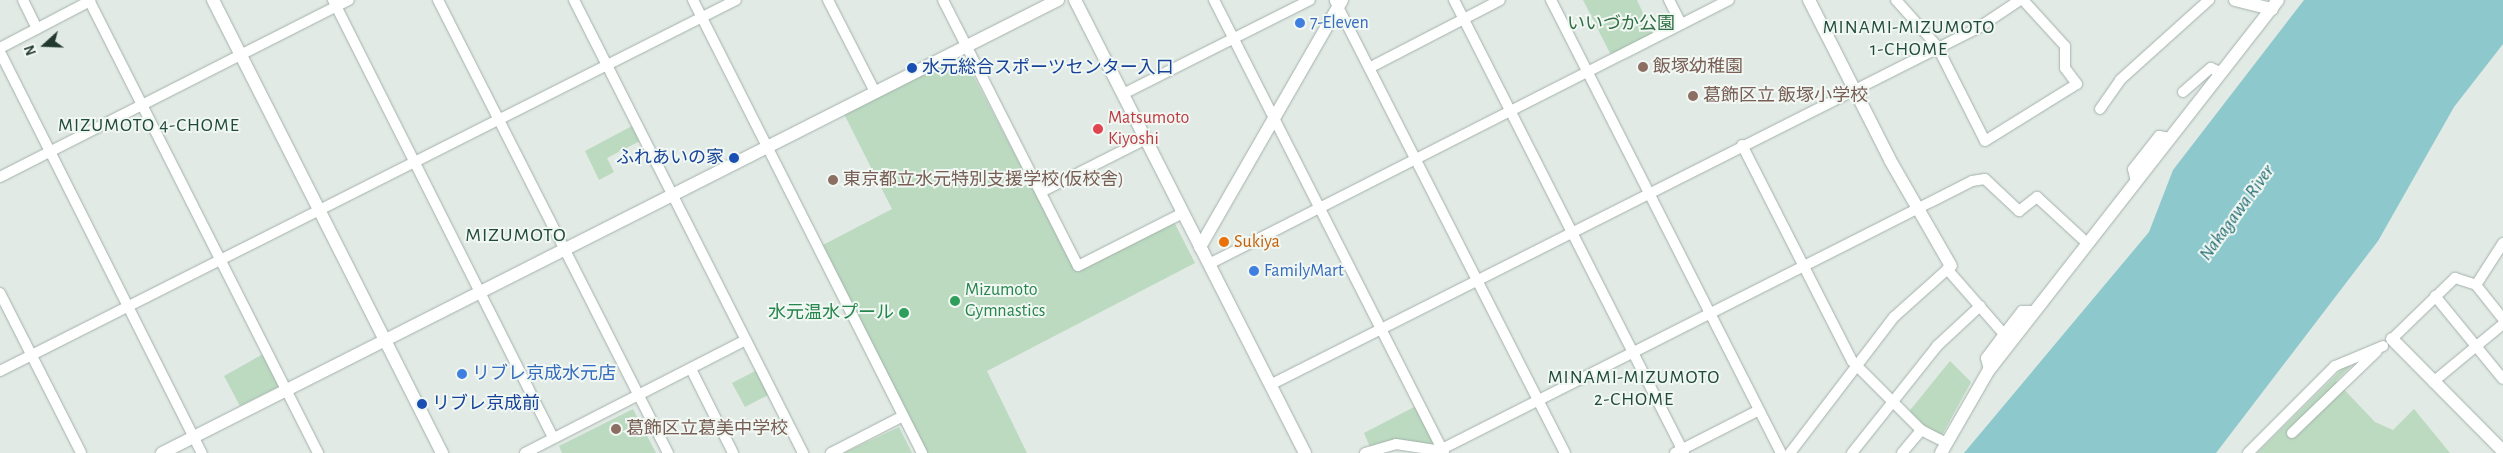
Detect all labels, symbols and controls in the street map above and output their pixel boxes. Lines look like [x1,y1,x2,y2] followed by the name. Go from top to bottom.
[1310,12,1369,34] place label: 7-Eleven
[1567,13,1675,35] park label: いいづか公園
[1294,17,1306,29] marker: 7-Eleven
[1821,17,1997,61] district label: MINAMI-MIZUMOTO 1-CHOME
[20,20,70,70] north arrow
[23,43,39,57] text: N
[1653,56,1743,78] place label: 飯塚幼稚園
[922,57,1174,79] place label: 水元総合スポーツセンター入口
[1637,61,1649,73] marker: 飯塚幼稚園
[906,62,918,74] marker: 水元総合スポーツセンター入口
[1703,85,1868,107] place label: 葛飾区立 飯塚小学校
[1687,90,1699,102] marker: 葛飾区立 飯塚小学校
[1108,108,1189,150] place label: Matsumoto Kiyoshi
[56,115,242,137] district label: MIZUMOTO 4-CHOME
[1092,123,1104,135] marker: Matsumoto Kiyoshi
[616,147,724,169] place label: ふれあいの家
[728,152,740,164] marker: ふれあいの家
[2195,161,2279,265] water label: Nakagawa River
[843,169,1124,191] place label: 東京都立水元特別支援学校(仮校舎)
[827,174,839,186] marker: 東京都立水元特別支援学校(仮校舎)
[464,223,568,247] district label: MIZUMOTO
[1234,231,1280,253] place label: Sukiya
[1218,236,1230,248] marker: Sukiya
[1264,260,1344,282] place label: FamilyMart
[1248,265,1260,277] marker: FamilyMart
[965,280,1045,322] place label: Mizumoto Gymnastics
[949,295,961,307] marker: Mizumoto Gymnastics
[768,302,894,324] place label: 水元温水プール
[898,307,910,319] marker: 水元温水プール
[472,363,616,385] place label: リブレ京成水元店
[1546,367,1722,411] district label: MINAMI-MIZUMOTO 2-CHOME
[456,368,468,380] marker: リブレ京成水元店
[432,393,540,415] place label: リブレ京成前
[416,398,428,410] marker: リブレ京成前
[626,418,788,440] place label: 葛飾区立葛美中学校
[610,423,622,435] marker: 葛飾区立葛美中学校

